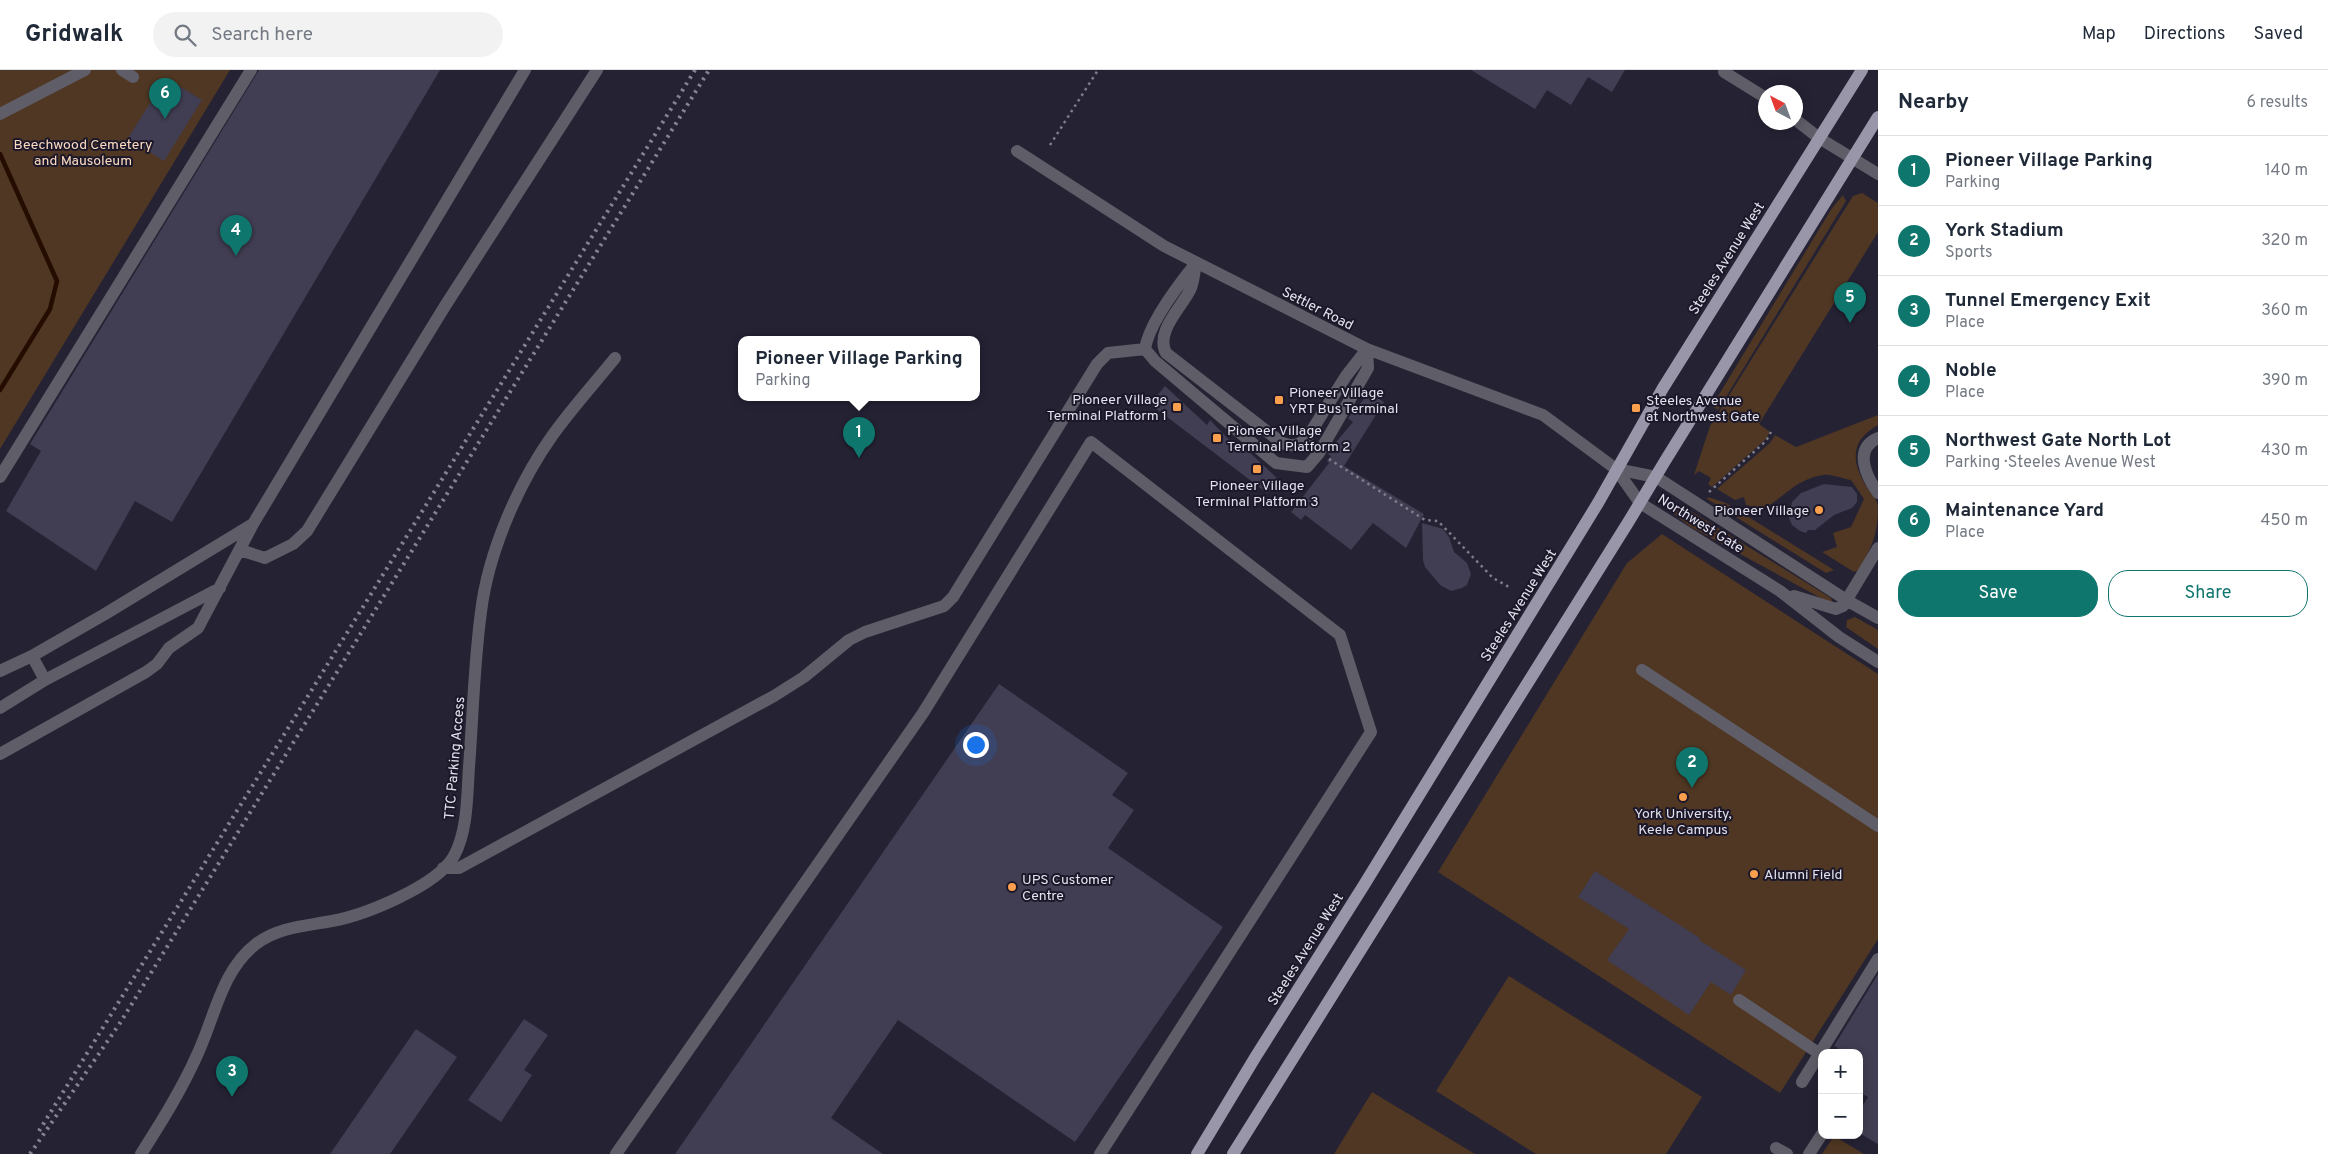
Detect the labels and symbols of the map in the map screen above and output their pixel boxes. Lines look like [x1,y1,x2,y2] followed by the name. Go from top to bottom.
[149,78,181,119] pin: 6
[1758,85,1803,130] north arrow
[14,137,152,170] park label: Beechwood Cemetery and Mausoleum
[1686,199,1769,318] street label: Steeles Avenue West
[220,215,252,256] pin: 4
[1834,282,1866,323] pin: 5
[1279,284,1356,335] street label: Settler Road
[1289,385,1398,418] place label: Pioneer Village YRT Bus Terminal
[1047,392,1167,425] place label: Pioneer Village Terminal Platform 1
[1646,393,1760,426] place label: Steeles Avenue at Northwest Gate
[1273,394,1285,406] marker: Pioneer Village YRT Bus Terminal
[1171,401,1183,413] marker: Pioneer Village Terminal Platform 1
[1630,402,1642,414] marker: Steeles Avenue at Northwest Gate
[843,417,875,458] pin: 1
[1227,423,1351,456] place label: Pioneer Village Terminal Platform 2
[1211,432,1223,444] marker: Pioneer Village Terminal Platform 2
[1251,463,1263,475] marker: Pioneer Village Terminal Platform 3
[1195,478,1319,511] place label: Pioneer Village Terminal Platform 3
[1654,491,1746,557] street label: Northwest Gate
[1714,503,1809,520] place label: Pioneer Village
[1813,504,1825,516] marker: Pioneer Village
[1478,546,1561,665] street label: Steeles Avenue West
[442,696,469,820] street label: TTC Parking Access
[963,732,989,758] your location
[1676,747,1708,788] pin: 2
[1677,791,1689,803] marker: York University, Keele Campus
[1634,806,1732,839] place label: York University, Keele Campus
[1764,867,1842,884] place label: Alumni Field
[1748,868,1760,880] marker: Alumni Field
[1022,872,1114,905] place label: UPS Customer Centre
[1006,881,1018,893] marker: UPS Customer Centre
[1265,890,1348,1009] street label: Steeles Avenue West
[216,1056,248,1097] pin: 3

